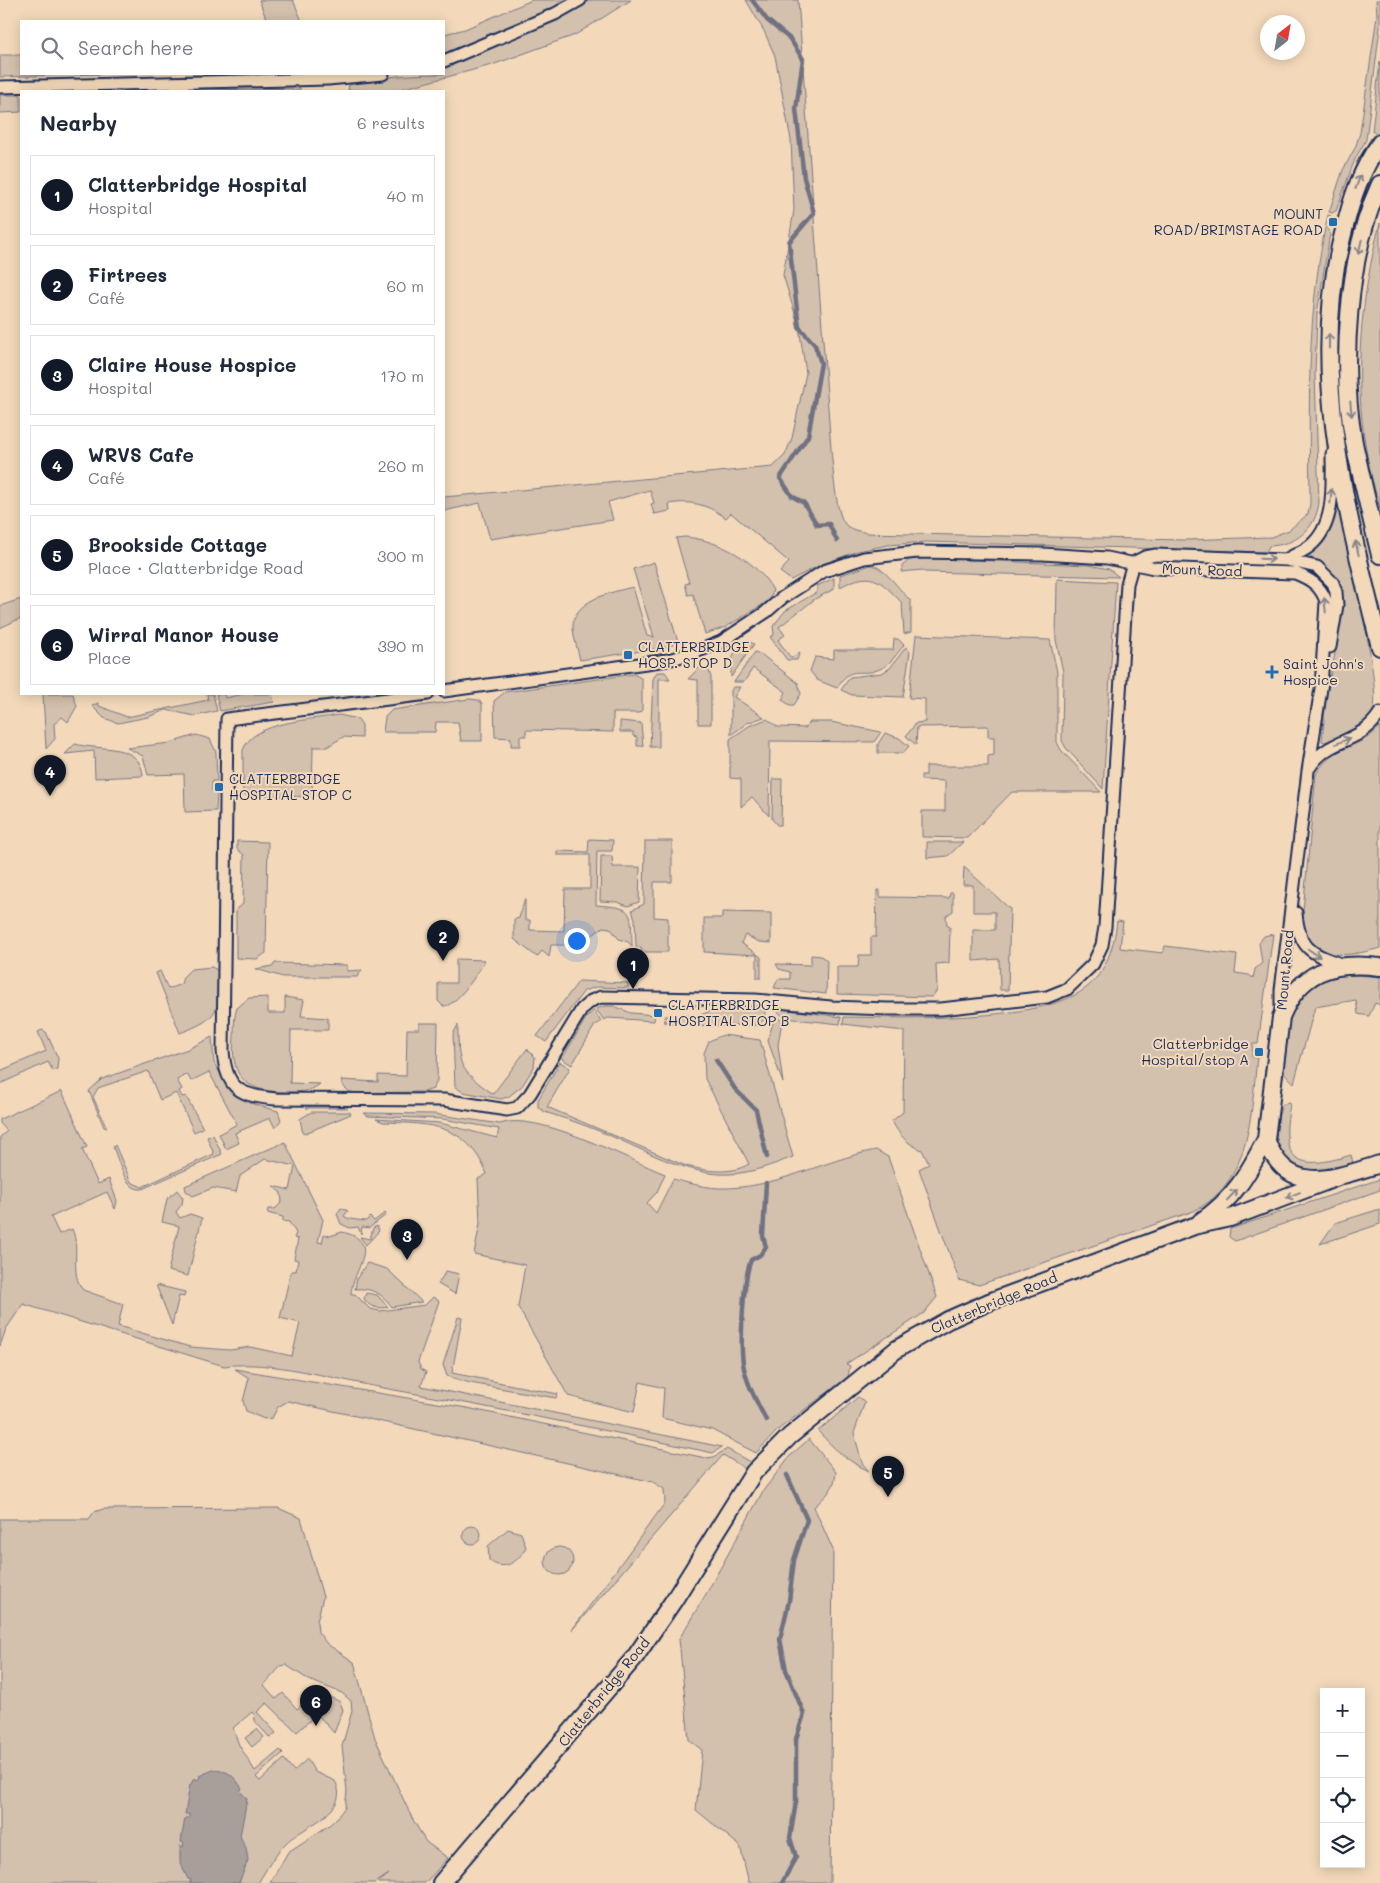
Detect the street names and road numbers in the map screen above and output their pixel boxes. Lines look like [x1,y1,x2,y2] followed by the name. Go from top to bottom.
[1162,559,1243,580] street label: Mount Road
[1272,929,1297,1011] street label: Mount Road
[928,1267,1060,1338] street label: Clatterbridge Road
[554,1633,654,1750] street label: Clatterbridge Road

